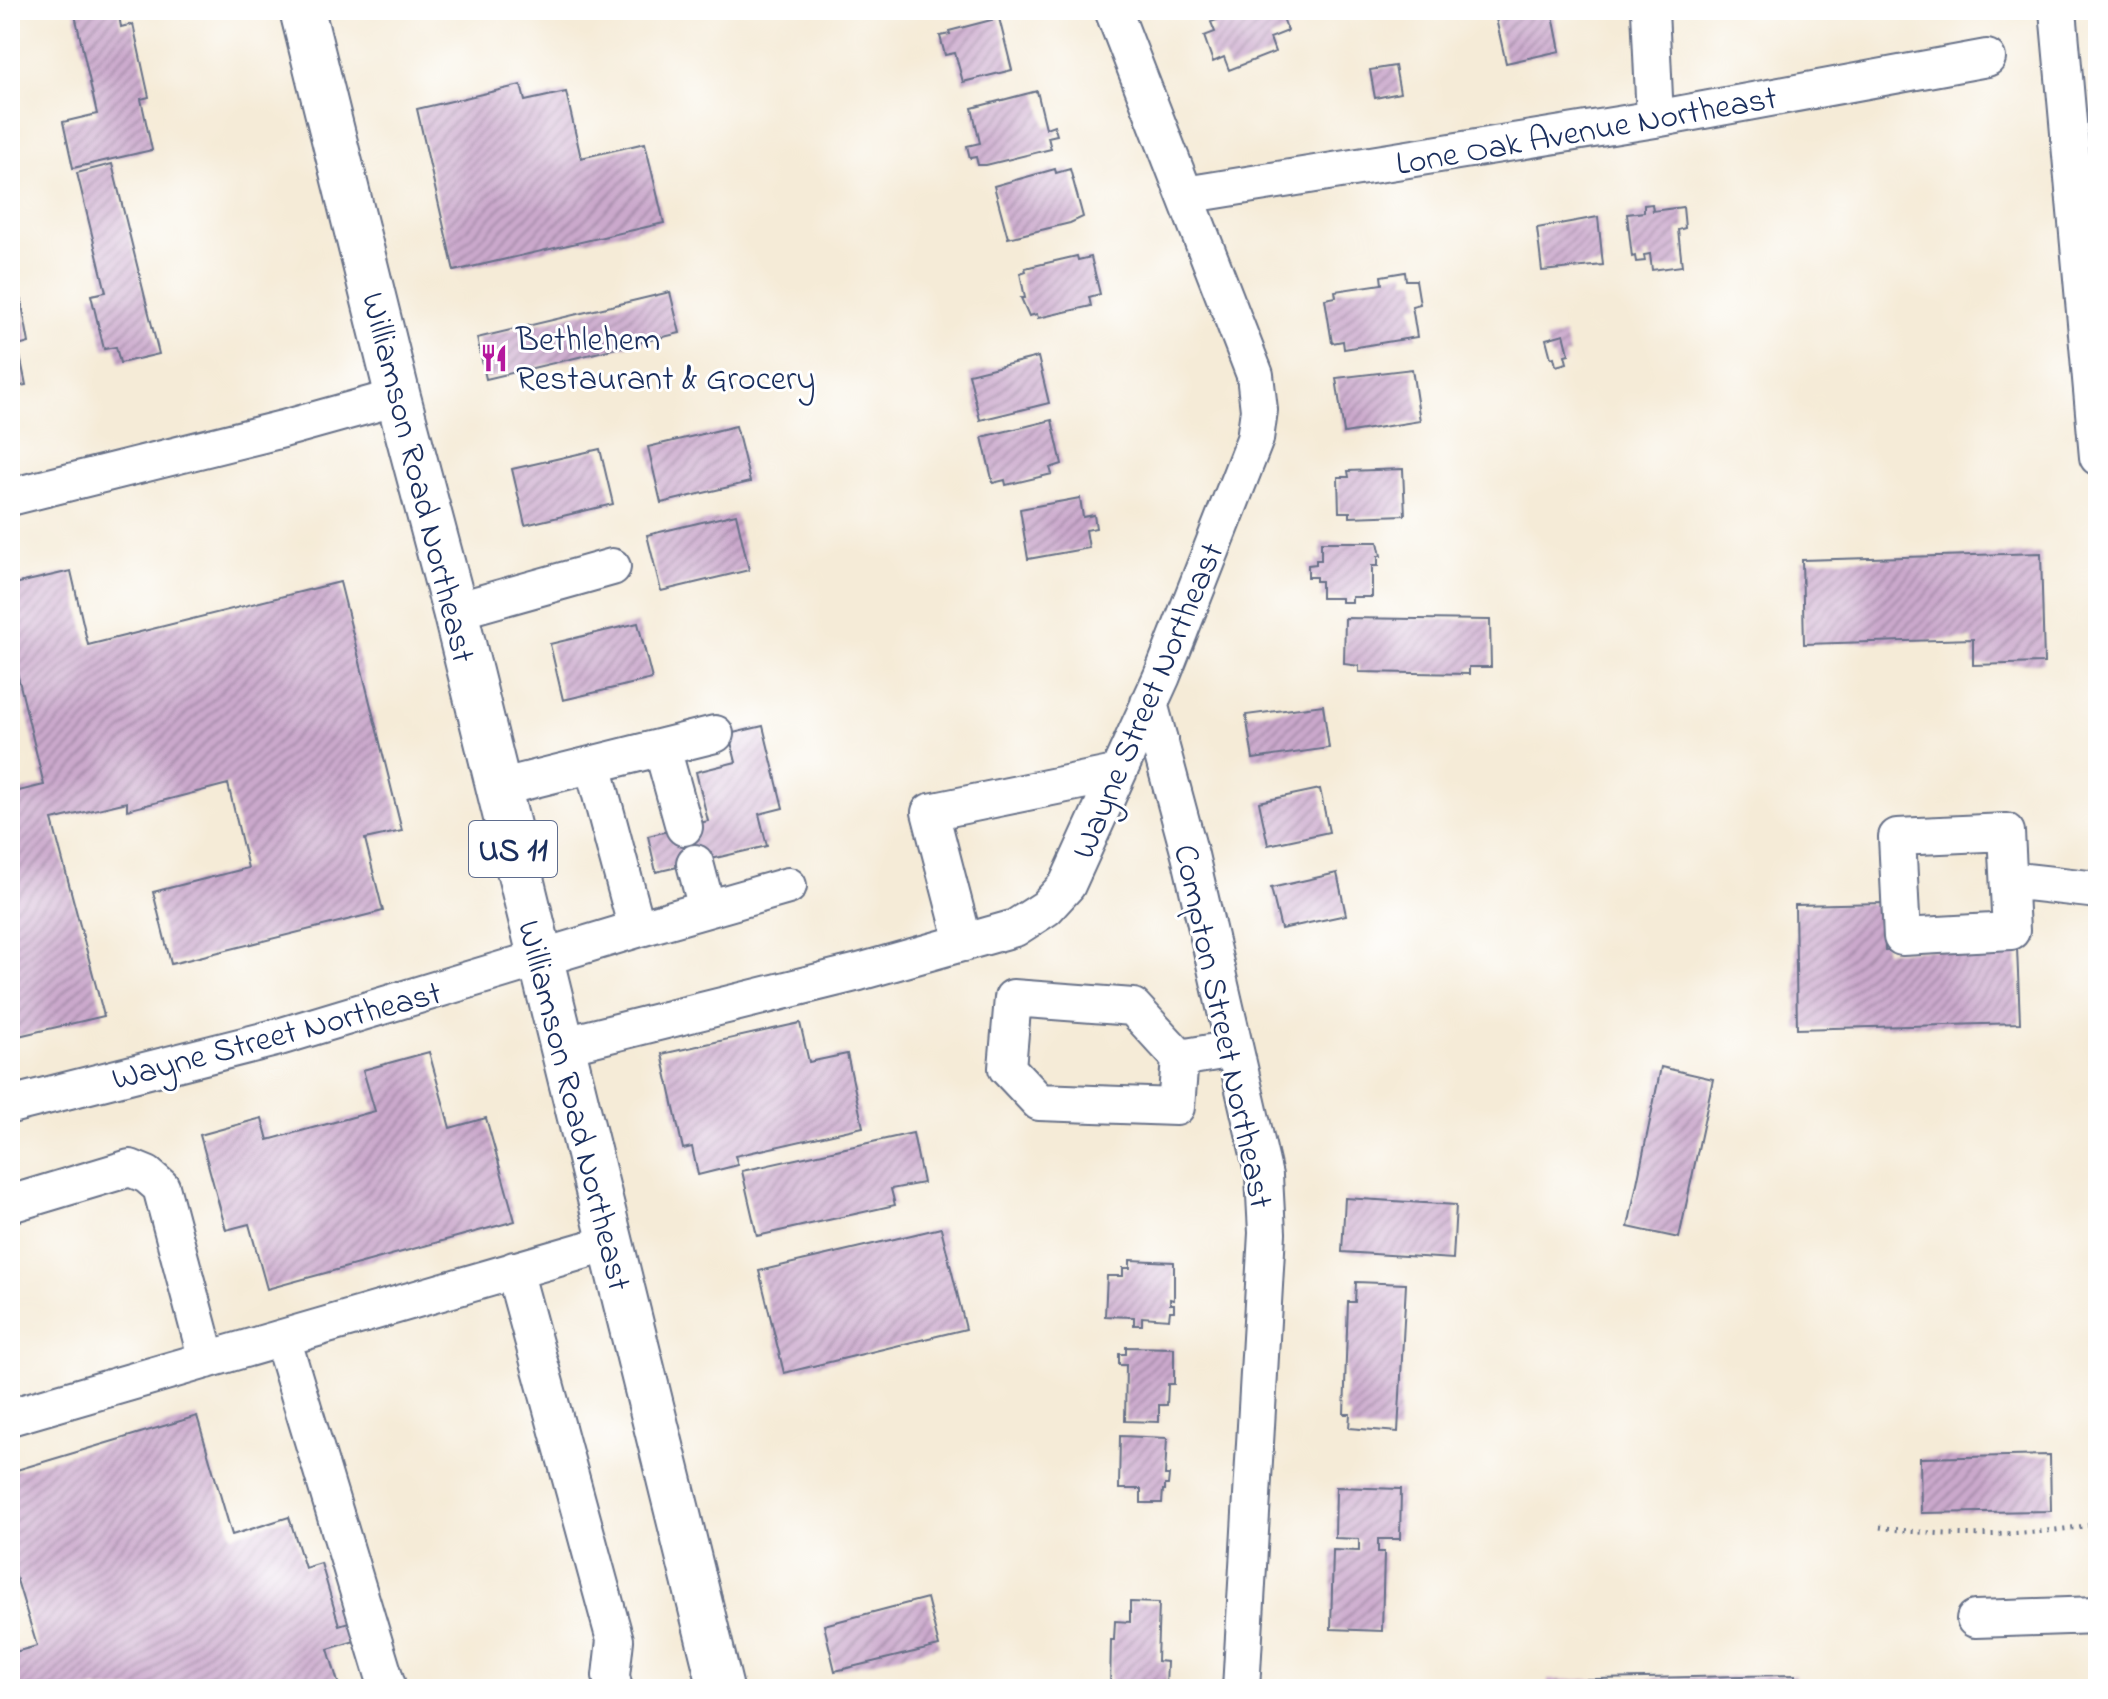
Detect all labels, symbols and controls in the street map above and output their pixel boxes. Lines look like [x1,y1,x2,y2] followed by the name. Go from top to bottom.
[1392,75,1781,191] street label: Lone Oak Avenue Northeast
[346,287,486,668] street label: Williamson Road Northeast
[515,317,815,406] place label: Bethlehem Restaurant & Grocery
[479,343,509,373] restaurant icon: Bethlehem Restaurant & Grocery
[1060,536,1239,868] street label: Wayne Street Northeast
[469,821,557,877] road number: US 11
[1158,840,1284,1213] street label: Compton Street Northeast
[502,915,642,1296] street label: Williamson Road Northeast
[107,970,447,1106] street label: Wayne Street Northeast

